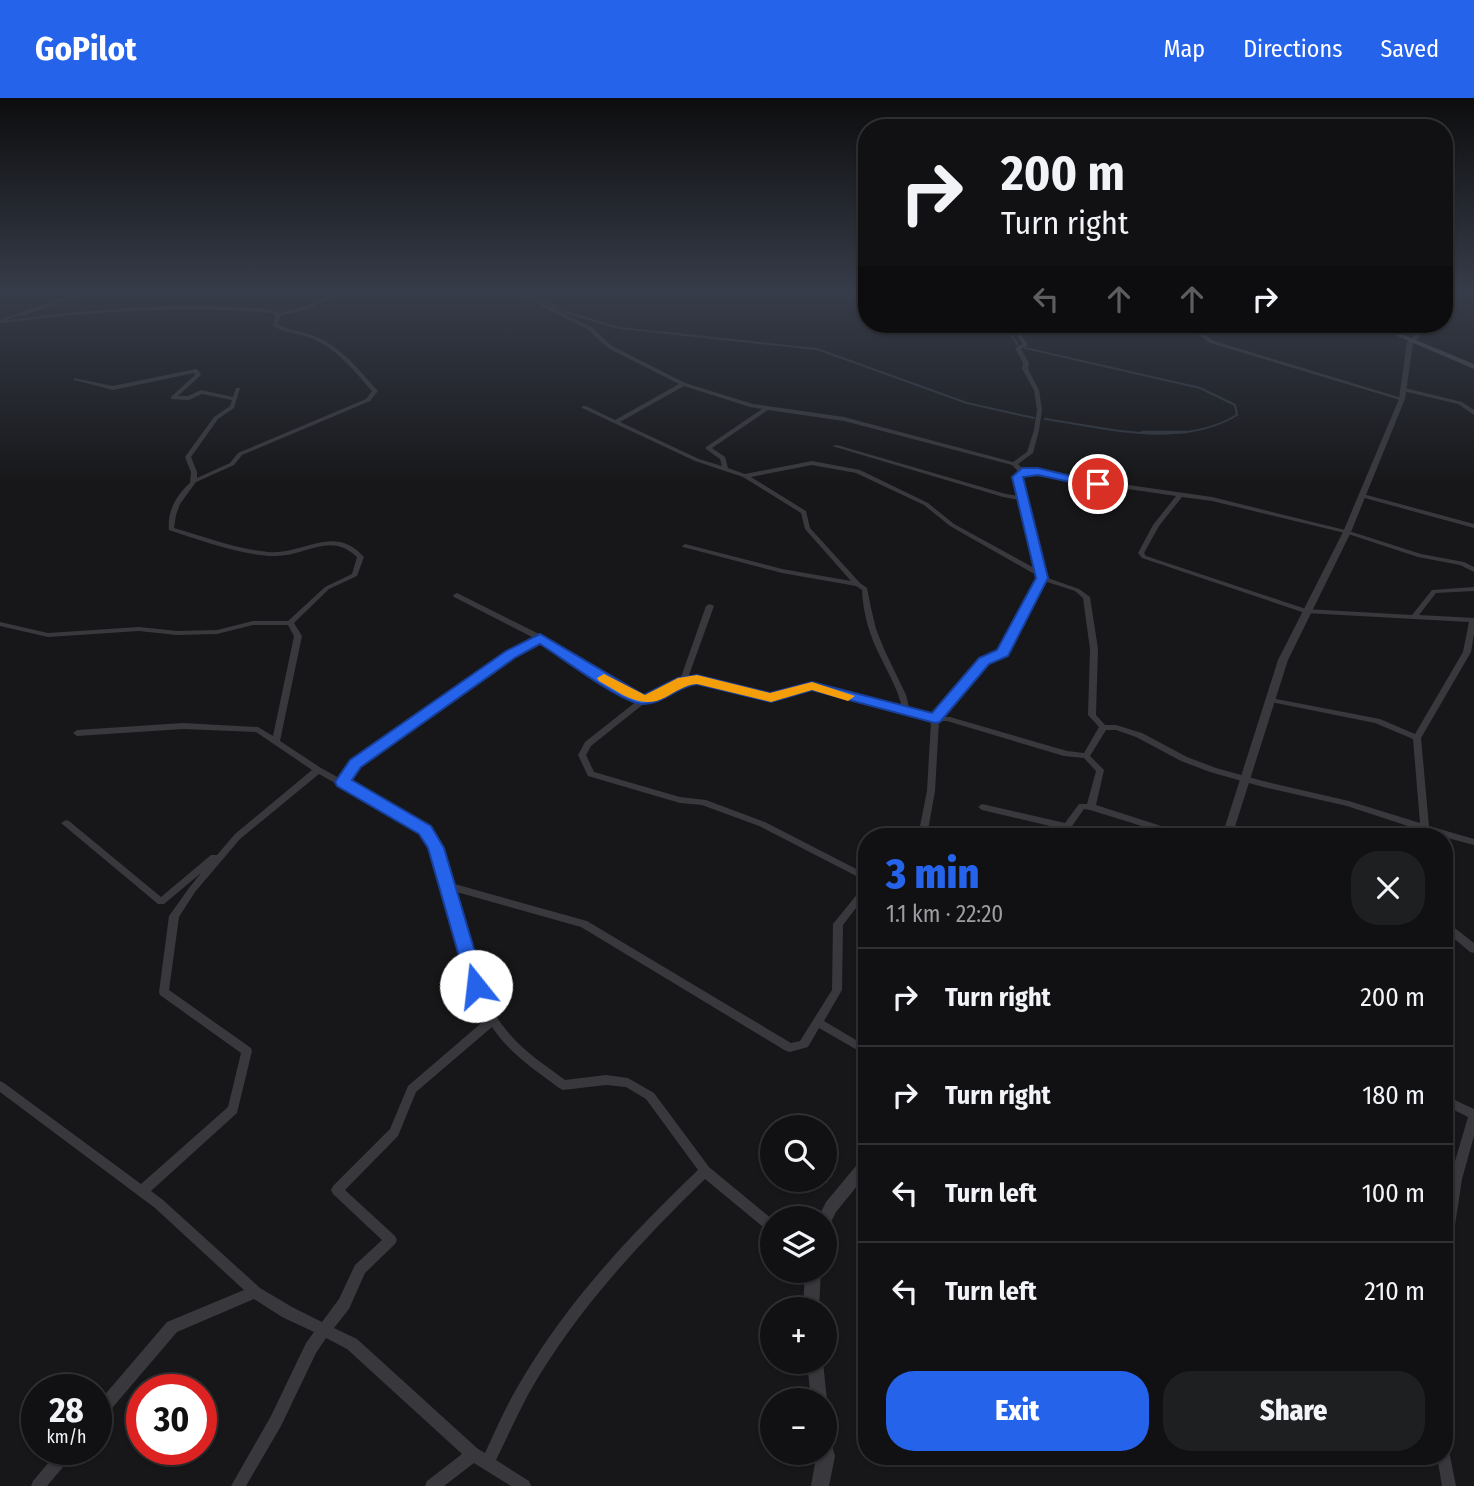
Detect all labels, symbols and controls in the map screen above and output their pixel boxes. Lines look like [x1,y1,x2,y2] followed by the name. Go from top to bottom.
[35,29,137,69] text: GoPilot
[1164,35,1205,63] text: Map
[1243,35,1342,63] text: Directions
[1380,35,1439,63] text: Saved
[1001,144,1125,203] text: 200 m
[886,147,977,238] icon: right
[1001,204,1128,242] text: Turn right
[1027,280,1065,318] icon: left
[1100,280,1138,318] icon: ahead
[1173,280,1211,318] icon: ahead
[1246,280,1284,318] icon: right
[1068,454,1128,514] pin
[1079,465,1117,503] icon: arrive
[886,849,979,899] text: 3 min
[1351,851,1425,925] button: close
[886,900,1003,928] text: 1.1 km · 22:20
[439,949,513,1023] position arrow
[886,978,924,1016] icon: right
[945,982,1051,1013] text: Turn right
[1360,982,1425,1013] text: 200 m
[886,1076,924,1114] icon: right
[945,1080,1051,1111] text: Turn right
[1362,1080,1425,1111] text: 180 m
[760,1115,837,1465] map controls
[760,1115,837,1192] button: search
[886,1174,924,1212] icon: left
[945,1178,1037,1209] text: Turn left
[1362,1178,1425,1209] text: 100 m
[760,1206,837,1283] button: layers
[886,1272,924,1310] icon: left
[945,1276,1037,1307] text: Turn left
[1364,1276,1425,1307] text: 210 m
[760,1297,837,1374] button: +
[886,1371,1149,1451] button: Exit
[1163,1371,1425,1451] button: Share
[126,1374,217,1465] speed limit sign: 30
[760,1388,837,1465] button: −
[49,1389,84,1431] text: 28
[46,1426,87,1448] text: km/h

